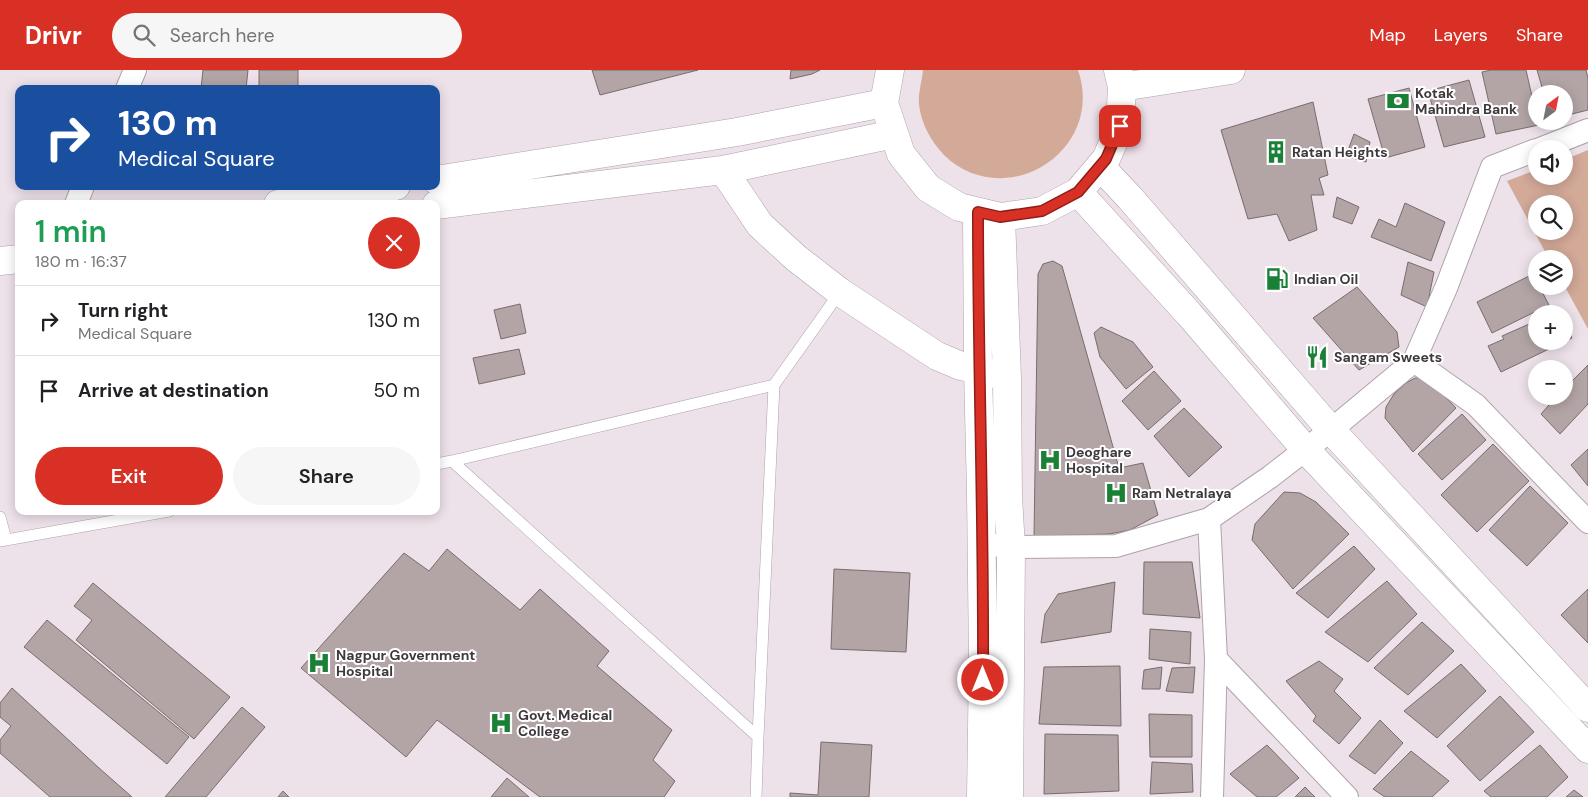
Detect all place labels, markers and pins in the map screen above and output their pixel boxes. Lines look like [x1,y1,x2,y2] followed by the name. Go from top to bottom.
[1415,84,1517,118] place label: Kotak Mahindra Bank
[1385,88,1411,114] bank icon: Kotak Mahindra Bank
[1099,105,1141,147] pin
[1263,139,1289,165] building icon: Ratan Heights
[1292,143,1388,161] place label: Ratan Heights
[1264,266,1290,292] fuel station icon: Indian Oil
[1294,270,1358,288] place label: Indian Oil
[1304,344,1330,370] restaurant icon: Sangam Sweets
[1334,348,1442,366] place label: Sangam Sweets
[1066,443,1132,477] place label: Deoghare Hospital
[1037,447,1063,473] hospital icon: Deoghare Hospital
[1103,480,1129,506] hospital icon: Ram Netralaya
[1132,484,1232,502] place label: Ram Netralaya
[336,646,475,680] place label: Nagpur Government Hospital
[306,650,332,676] hospital icon: Nagpur Government Hospital
[518,706,612,740] place label: Govt. Medical College
[488,710,514,736] hospital icon: Govt. Medical College

